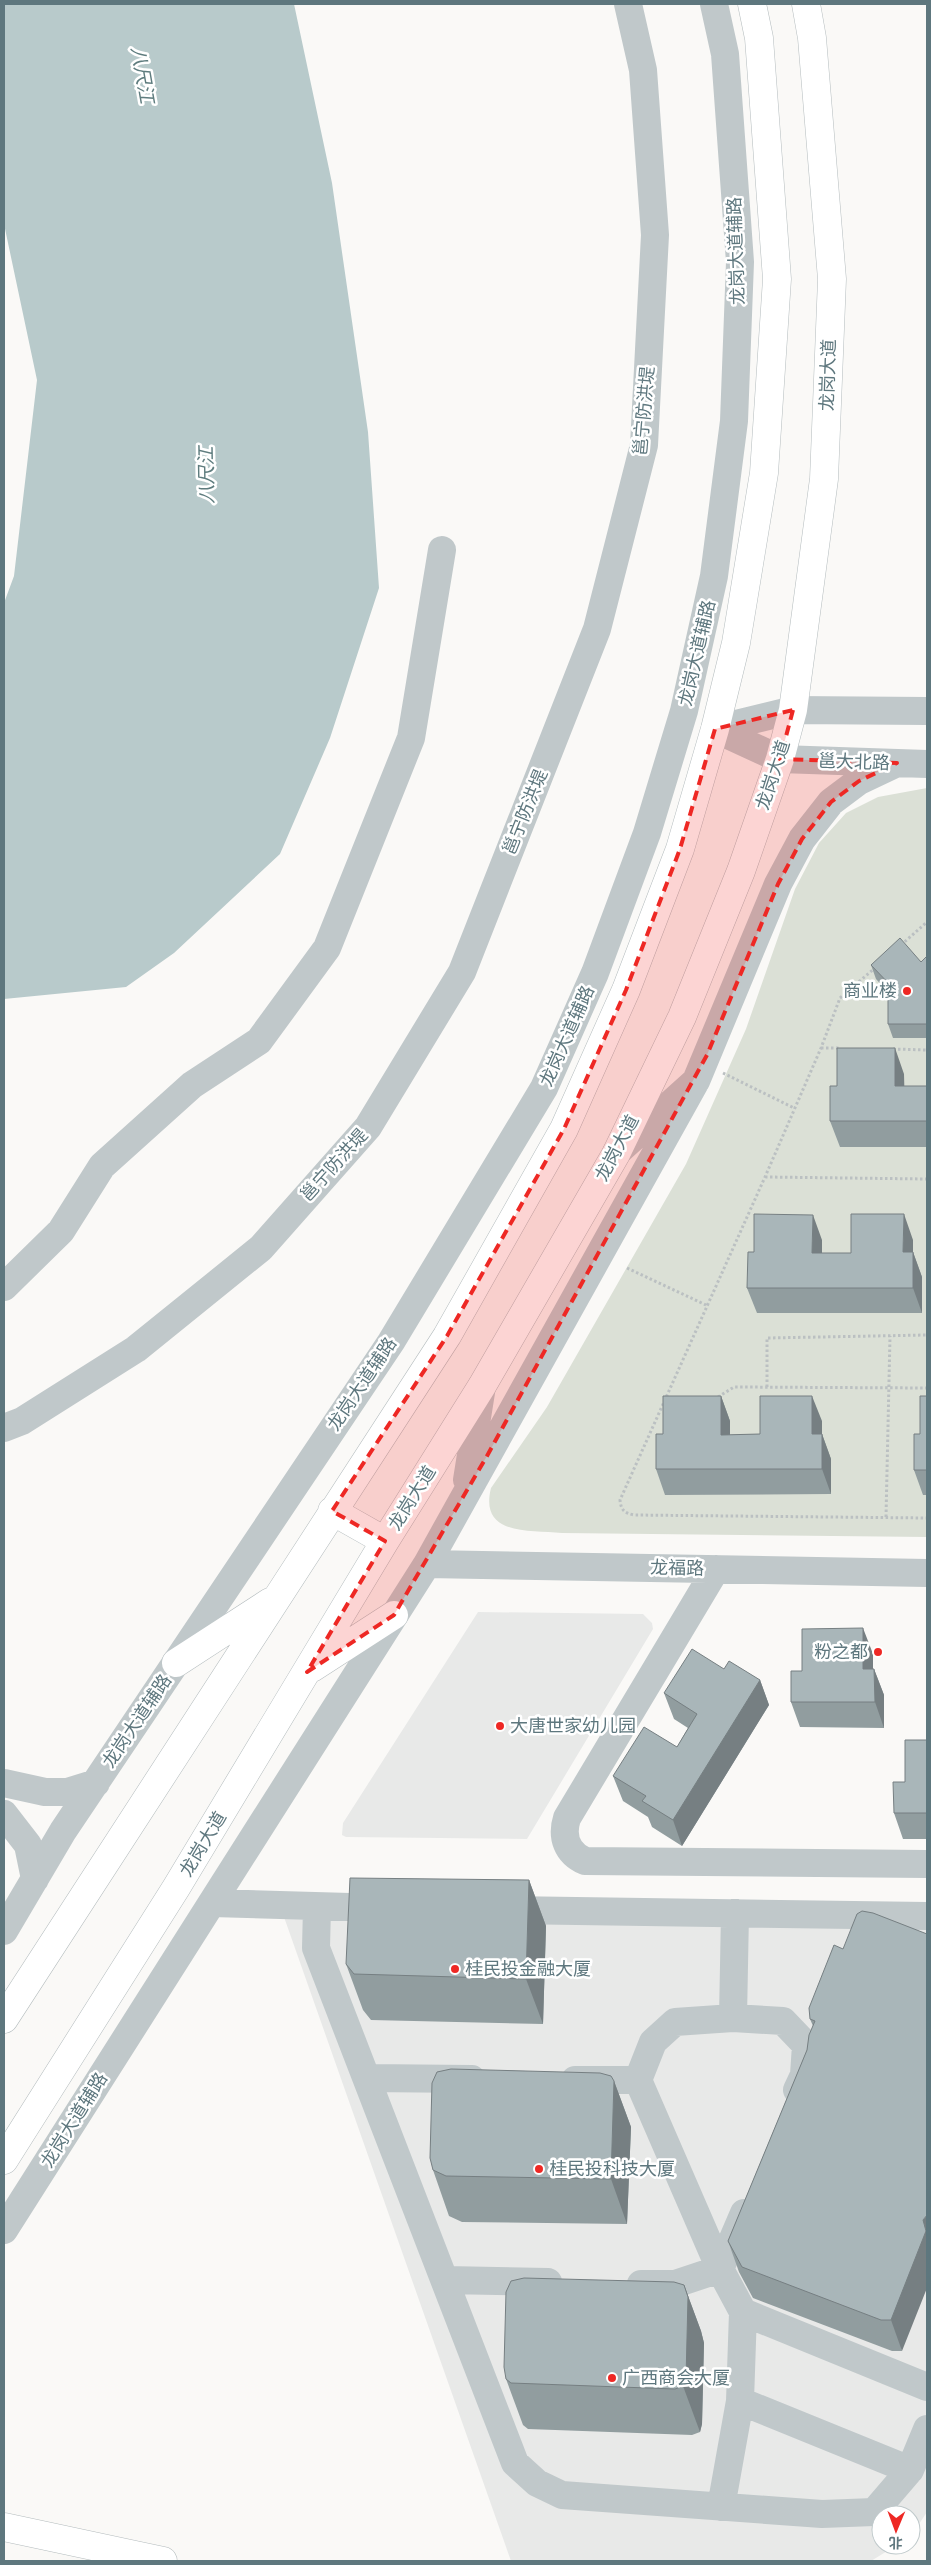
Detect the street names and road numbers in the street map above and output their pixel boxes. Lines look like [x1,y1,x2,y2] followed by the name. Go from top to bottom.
[722,197,750,305] street label: 龙岗大道辅路
[815,339,841,411] street label: 龙岗大道
[628,365,660,457] street label: 邕宁防洪堤
[673,598,721,708] street label: 龙岗大道辅路
[750,737,796,813] street label: 龙岗大道
[818,749,890,775] street label: 邕大北路
[497,766,553,858] street label: 邕宁防洪堤
[534,982,600,1090] street label: 龙岗大道辅路
[590,1111,644,1185] street label: 龙岗大道
[295,1124,373,1206] street label: 邕宁防洪堤
[322,1333,402,1435] street label: 龙岗大道辅路
[383,1461,441,1535] street label: 龙岗大道
[650,1556,704,1580] street label: 龙福路
[97,1670,177,1772] street label: 龙岗大道辅路
[174,1807,232,1881] street label: 龙岗大道
[35,2068,113,2172] street label: 龙岗大道辅路

